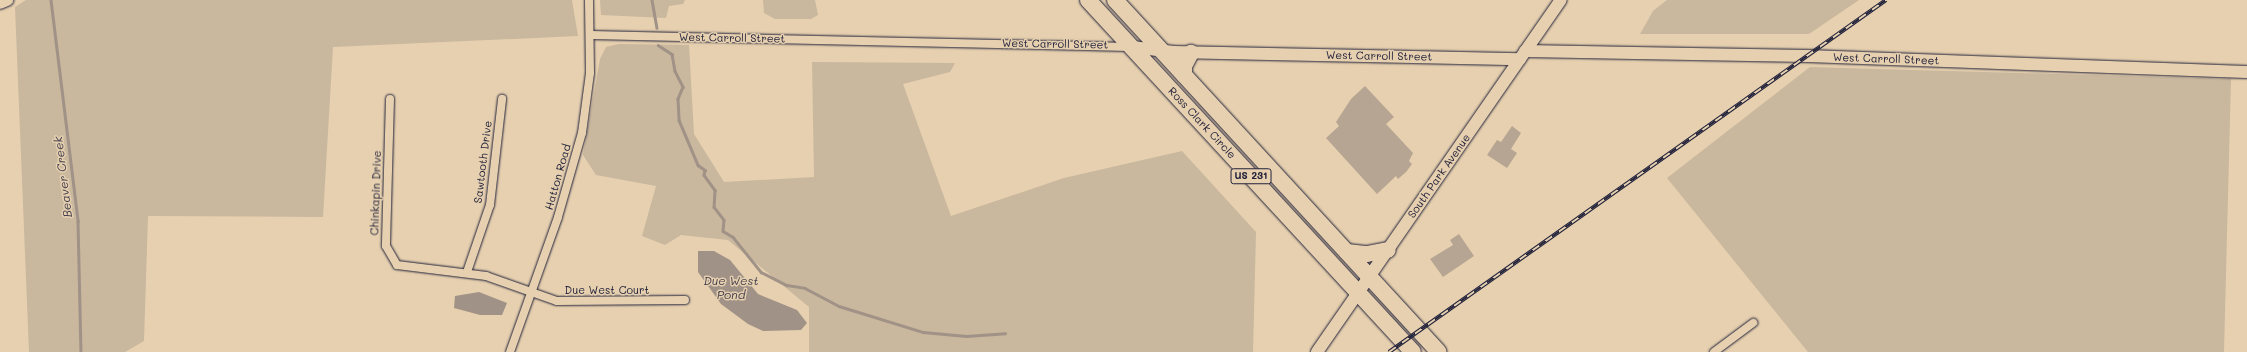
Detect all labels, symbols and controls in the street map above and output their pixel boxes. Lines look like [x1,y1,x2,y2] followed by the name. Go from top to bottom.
[679,30,785,46] street label: West Carroll Street
[1002,36,1108,52] street label: West Carroll Street
[1326,48,1432,64] street label: West Carroll Street
[1833,51,1939,67] street label: West Carroll Street
[1165,85,1239,161] street label: Ross Clark Circle
[471,120,495,204] street label: Sawtooth Drive
[1405,131,1473,221] street label: South Park Avenue
[51,136,75,218] water label: Beaver Creek
[542,143,574,211] street label: Hatton Road
[368,150,384,236] street label: Chinkapin Drive
[1230,168,1272,184] road number: US 231
[703,274,759,302] water label: Due West Pond
[565,283,649,297] street label: Due West Court

